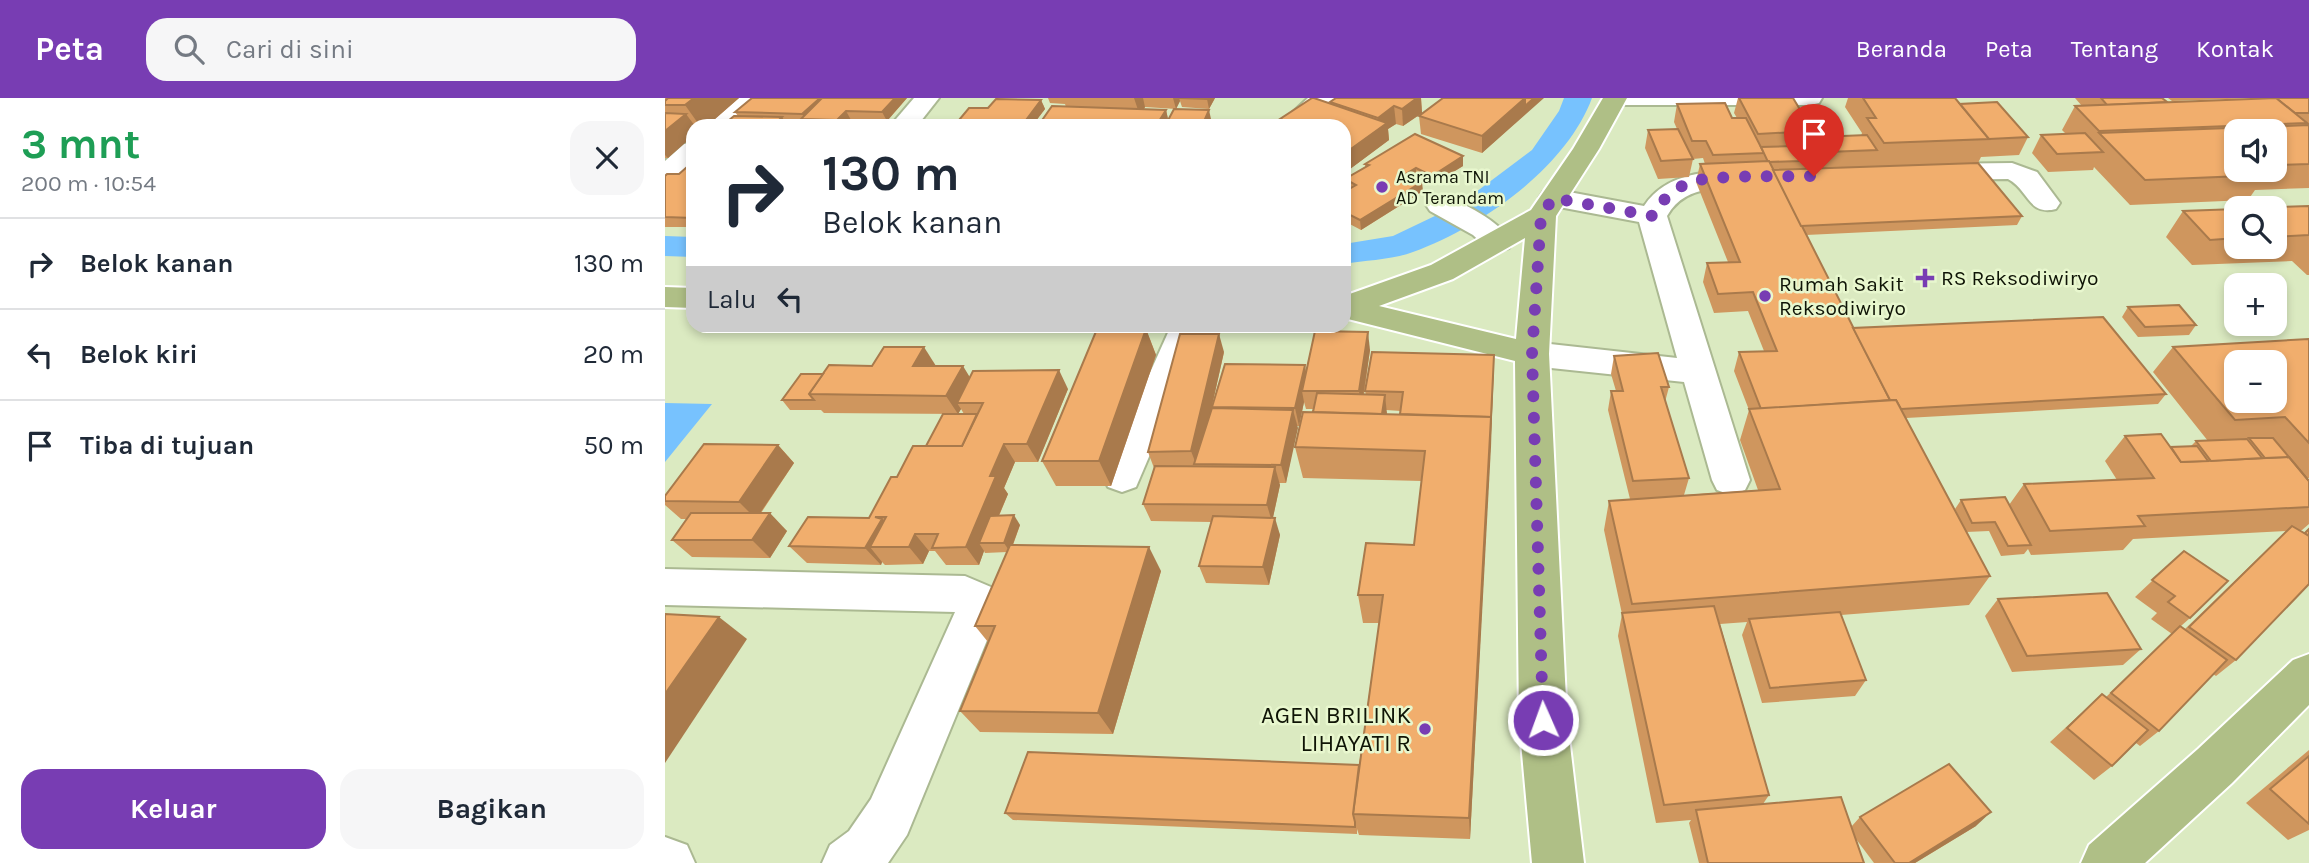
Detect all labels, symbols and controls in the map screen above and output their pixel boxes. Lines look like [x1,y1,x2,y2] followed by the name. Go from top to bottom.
[146,18,636,81] search box
[35,30,104,68] text: Peta
[170,30,208,68] icon: search
[226,34,354,65] text: Cari di sini
[1856,35,1947,63] text: Beranda
[1985,35,2033,63] text: Peta
[2071,35,2158,63] text: Tentang
[2196,35,2274,63] text: Kontak
[1784,104,1844,176] pin
[1795,115,1833,153] icon: arrive
[21,119,140,169] text: 3 mnt
[2224,119,2287,413] map controls
[2224,119,2287,182] button: sound
[570,121,644,195] button: close
[822,145,960,202] text: 130 m
[707,147,798,238] icon: right
[1396,166,1504,209] place label: Asrama TNI AD Terandam
[21,170,156,197] text: 200 m · 10:54
[1374,179,1390,195] marker: Asrama TNI AD Terandam
[2224,196,2287,259] button: search
[822,204,1002,241] text: Belok kanan
[21,245,59,283] icon: right
[80,248,233,279] text: Belok kanan
[574,248,644,279] text: 130 m
[1941,266,2099,290] place label: RS Reksodiwiryo
[1915,268,1935,288] marker: RS Reksodiwiryo
[1779,272,1906,320] place label: Rumah Sakit Reksodiwiryo
[2224,273,2287,336] button: +
[771,280,809,318] icon: left
[707,284,757,315] text: Lalu
[1757,288,1773,304] marker: Rumah Sakit Reksodiwiryo
[21,336,59,374] icon: left
[80,339,198,370] text: Belok kiri
[583,339,644,370] text: 20 m
[2224,350,2287,413] button: −
[21,427,59,465] icon: arrive
[80,430,254,461] text: Tiba di tujuan
[583,430,644,461] text: 50 m
[1506,683,1580,757] position arrow
[1261,701,1411,757] place label: AGEN BRILINK LIHAYATI R
[1417,721,1433,737] marker: AGEN BRILINK LIHAYATI R
[21,769,326,849] button: Keluar
[340,769,644,849] button: Bagikan

